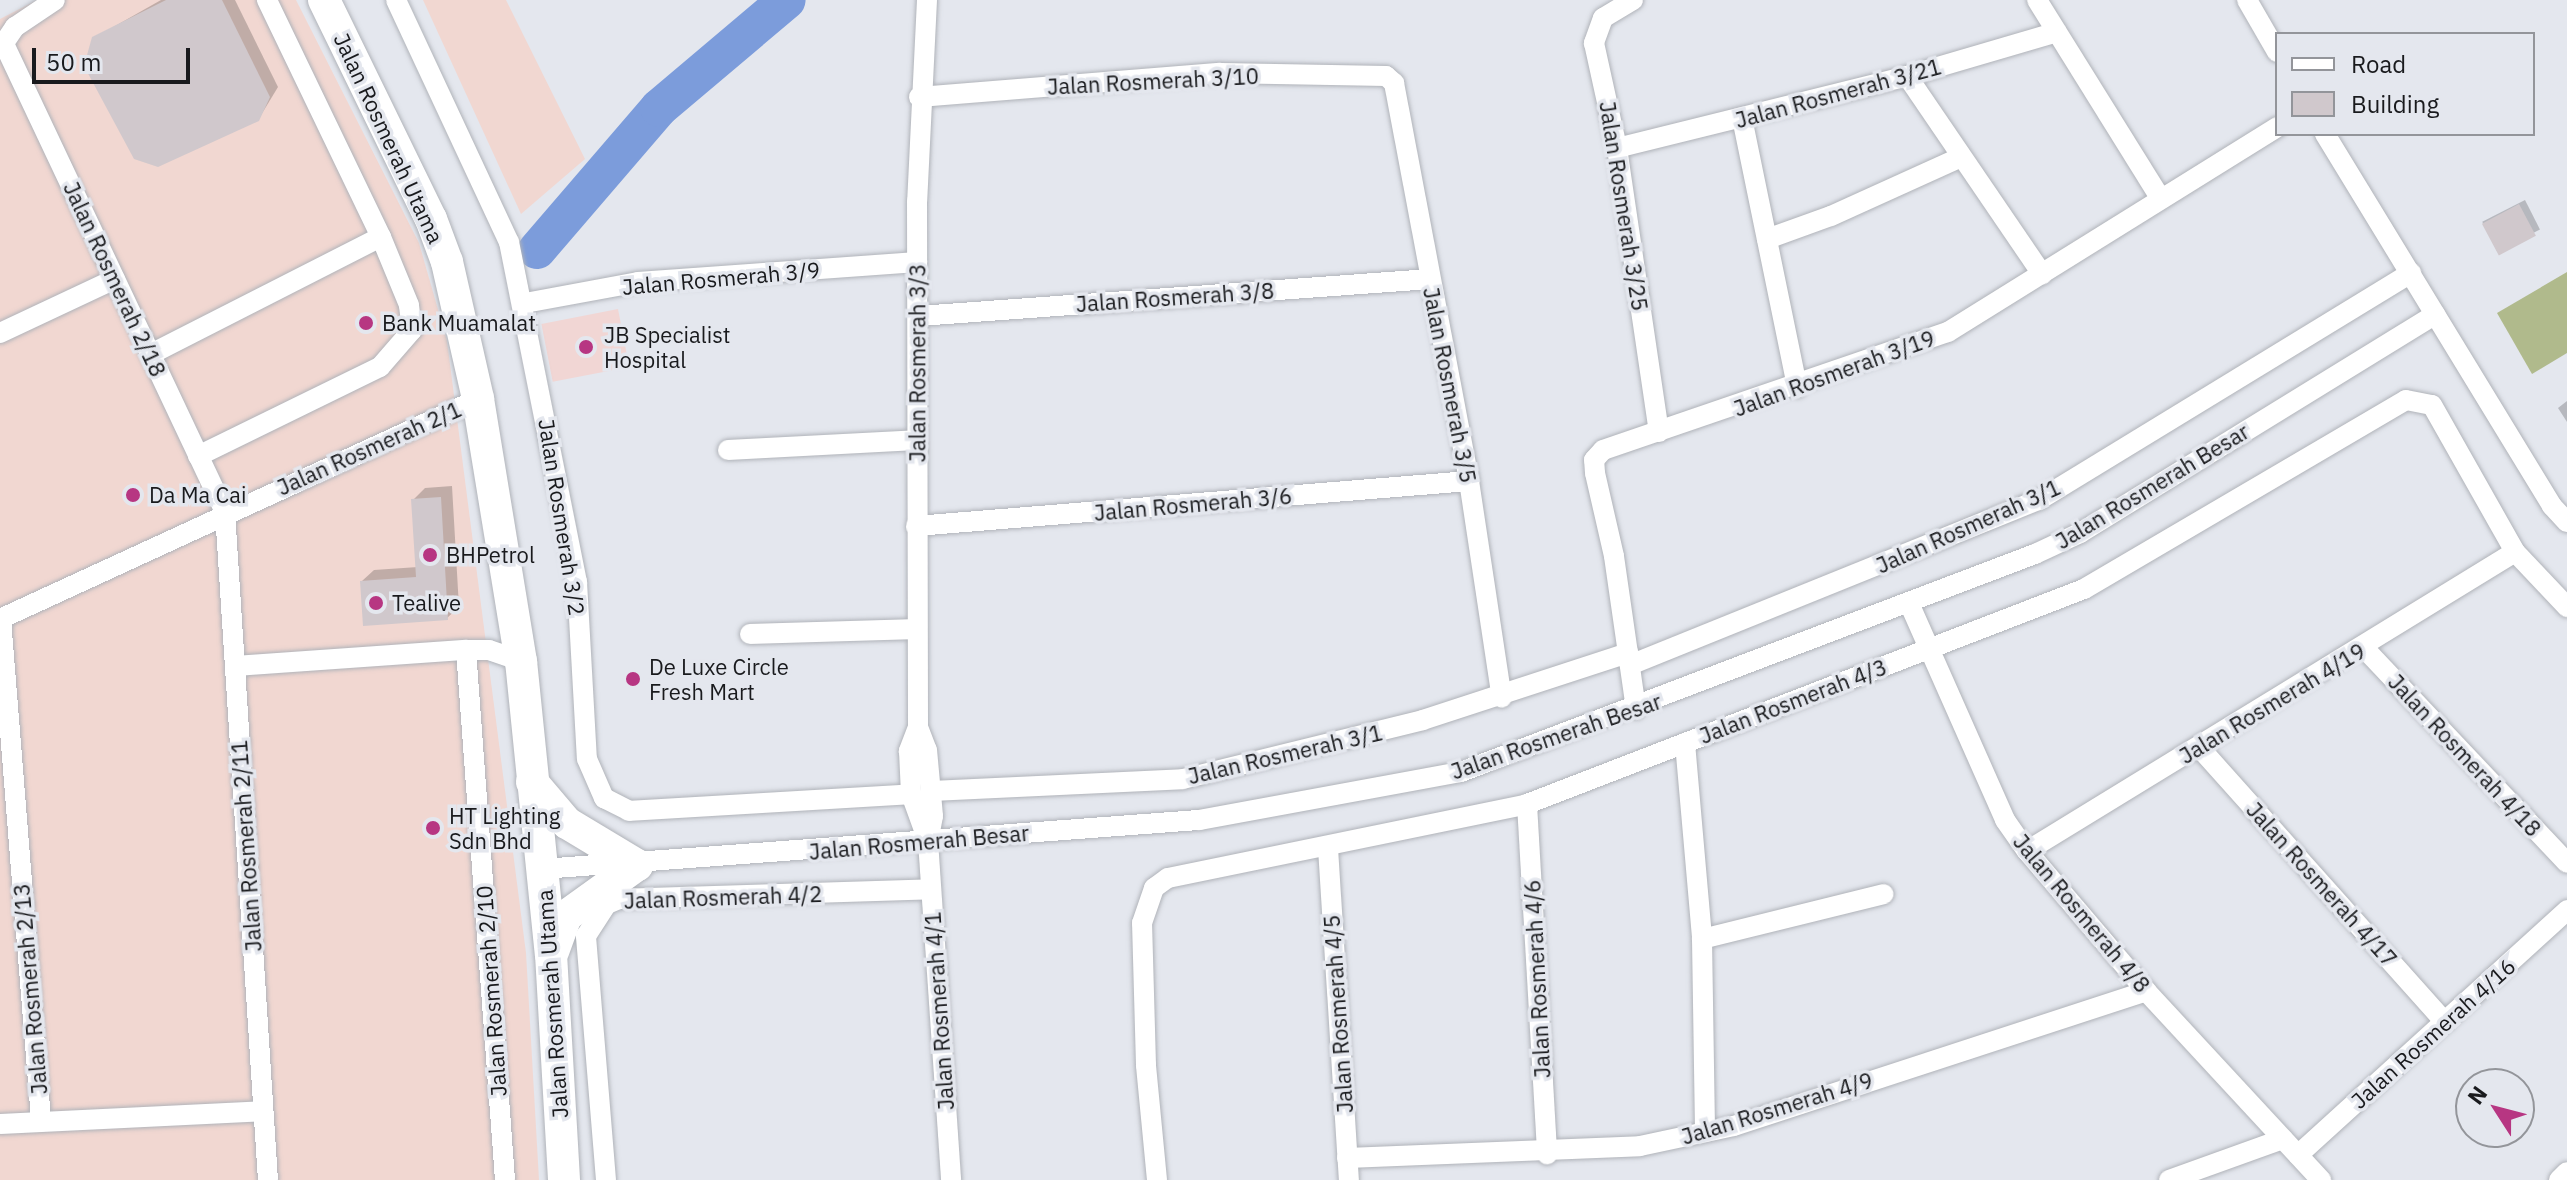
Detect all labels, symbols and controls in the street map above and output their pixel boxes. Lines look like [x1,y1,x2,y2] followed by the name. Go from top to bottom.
[329,29,449,247] street label: Jalan Rosmerah Utama
[36,32,194,82] scale bar
[2275,32,2535,136] legend
[46,46,101,78] text: 50 m
[2351,48,2406,80] text: Road
[1732,53,1944,133] street label: Jalan Rosmerah 3/21
[1047,62,1259,100] street label: Jalan Rosmerah 3/10
[2351,88,2439,120] text: Building
[1594,99,1654,313] street label: Jalan Rosmerah 3/25
[58,177,172,381] street label: Jalan Rosmerah 2/18
[621,256,821,300] street label: Jalan Rosmerah 3/9
[904,264,930,462] street label: Jalan Rosmerah 3/3
[1075,277,1275,317] street label: Jalan Rosmerah 3/8
[1418,285,1482,485] street label: Jalan Rosmerah 3/5
[382,310,536,336] place label: Bank Muamalat
[357,314,375,332] marker: Bank Muamalat
[604,321,730,372] place label: JB Specialist Hospital
[1730,324,1938,422] street label: Jalan Rosmerah 3/19
[575,336,597,358] marker: JB Specialist Hospital
[273,396,465,500] street label: Jalan Rosmerah 2/1
[533,417,591,617] street label: Jalan Rosmerah 3/2
[2051,418,2253,554] street label: Jalan Rosmerah Besar
[1872,474,2064,578] street label: Jalan Rosmerah 3/1
[149,482,246,508] place label: Da Ma Cai
[1093,482,1293,526] street label: Jalan Rosmerah 3/6
[124,486,142,504] marker: Da Ma Cai
[446,542,535,568] place label: BHPetrol
[421,546,439,564] marker: BHPetrol
[392,590,461,616] place label: Tealive
[367,594,385,612] marker: Tealive
[2174,637,2370,769] street label: Jalan Rosmerah 4/19
[649,653,789,704] place label: De Luxe Circle Fresh Mart
[1696,653,1890,749] street label: Jalan Rosmerah 4/3
[2383,669,2547,841] street label: Jalan Rosmerah 4/18
[624,670,642,688] marker: De Luxe Circle Fresh Mart
[1447,688,1665,784] street label: Jalan Rosmerah Besar
[1185,719,1385,789] street label: Jalan Rosmerah 3/1
[225,739,267,953] street label: Jalan Rosmerah 2/11
[2241,796,2403,972] street label: Jalan Rosmerah 4/17
[449,802,560,854] place label: HT Lighting Sdn Bhd
[424,819,442,837] marker: HT Lighting Sdn Bhd
[808,819,1030,865] street label: Jalan Rosmerah Besar
[2008,828,2156,998] street label: Jalan Rosmerah 4/8
[1519,879,1555,1079] street label: Jalan Rosmerah 4/6
[623,880,823,914] street label: Jalan Rosmerah 4/2
[8,882,52,1096] street label: Jalan Rosmerah 2/13
[470,884,512,1098] street label: Jalan Rosmerah 2/10
[531,889,573,1119] street label: Jalan Rosmerah Utama
[919,911,959,1111] street label: Jalan Rosmerah 4/1
[1318,914,1358,1114] street label: Jalan Rosmerah 4/5
[2345,952,2521,1114] street label: Jalan Rosmerah 4/16
[1678,1066,1876,1150] street label: Jalan Rosmerah 4/9
[2455,1068,2535,1148] north arrow
[2460,1080,2493,1110] text: N

